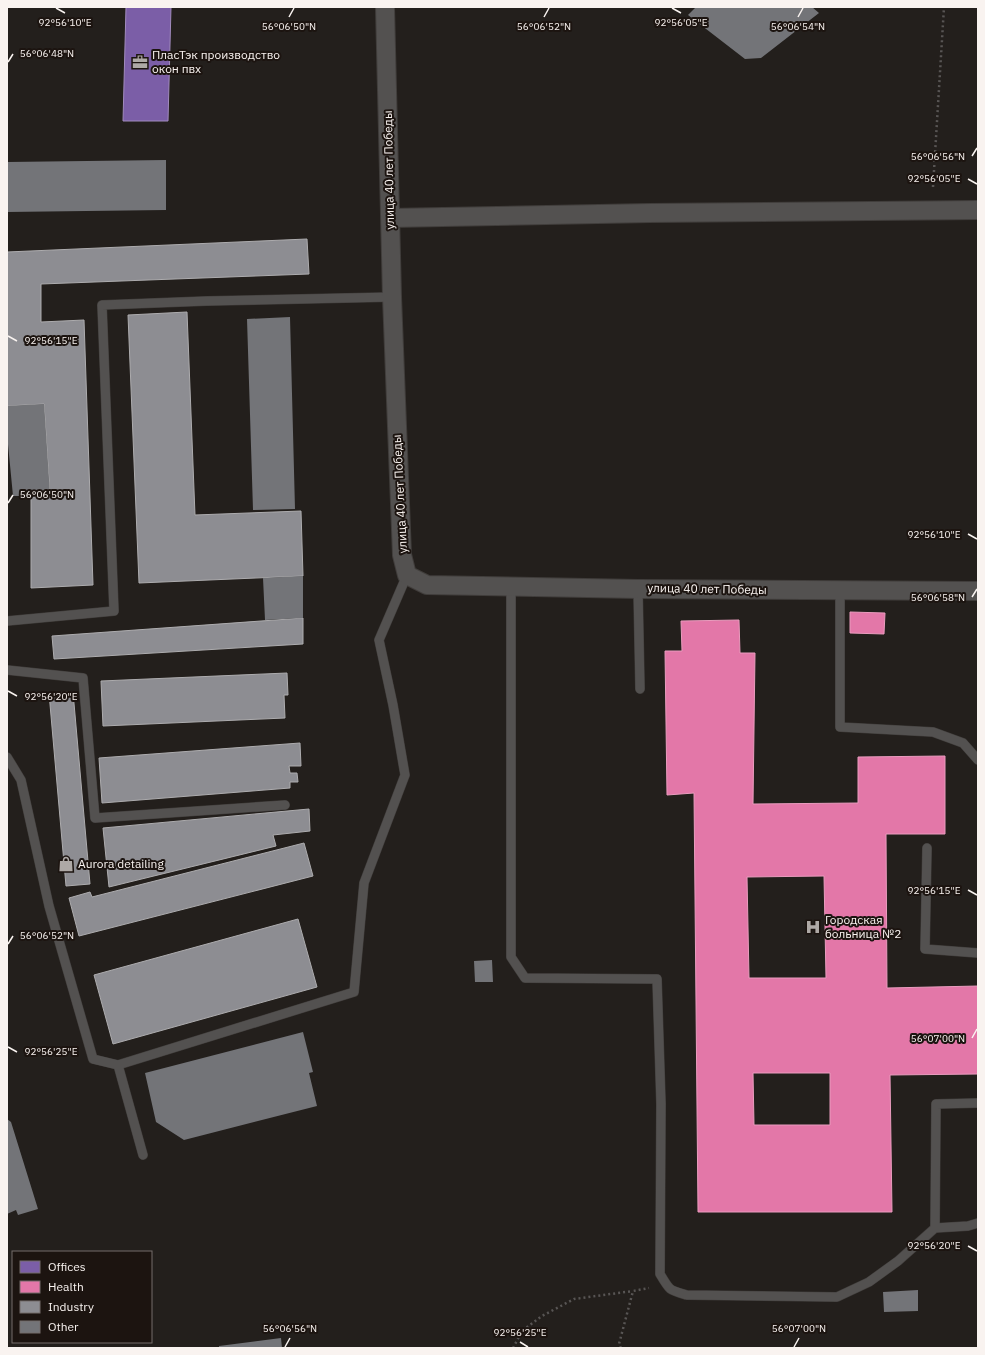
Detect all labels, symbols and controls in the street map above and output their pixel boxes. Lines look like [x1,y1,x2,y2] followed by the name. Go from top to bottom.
[38,16,92,29] text: 92°56'10"E
[654,16,708,29] text: 92°56'05"E
[262,20,316,33] text: 56°06'50"N
[517,20,571,33] text: 56°06'52"N
[771,20,825,33] text: 56°06'54"N
[20,47,74,60] text: 56°06'48"N
[152,47,280,76] place label: ПласТэк производство окон пвх
[131,53,149,71] office icon: ПласТэк производство окон пвх
[380,110,397,230] street label: улица 40 лет Победы
[911,150,965,163] text: 56°06'56"N
[907,172,961,185] text: 92°56'05"E
[24,334,78,347] text: 92°56'15"E
[389,434,410,554] street label: улица 40 лет Победы
[20,488,74,501] text: 56°06'50"N
[907,528,961,541] text: 92°56'10"E
[647,580,767,597] street label: улица 40 лет Победы
[911,591,965,604] text: 56°06'58"N
[24,690,78,703] text: 92°56'20"E
[57,855,75,873] shop icon: Aurora detailing
[78,856,164,871] place label: Aurora detailing
[907,884,961,897] text: 92°56'15"E
[825,912,902,941] place label: Городская больница №2
[804,918,822,936] hospital icon: Городская больница №2
[20,929,74,942] text: 56°06'52"N
[911,1032,965,1045] text: 56°07'00"N
[24,1045,78,1058] text: 92°56'25"E
[907,1239,961,1252] text: 92°56'20"E
[12,1251,152,1343] legend
[48,1259,86,1274] text: Offices
[48,1279,84,1294] text: Health
[48,1299,94,1314] text: Industry
[48,1319,79,1334] text: Other
[263,1322,317,1335] text: 56°06'56"N
[772,1322,826,1335] text: 56°07'00"N
[493,1326,547,1339] text: 92°56'25"E

